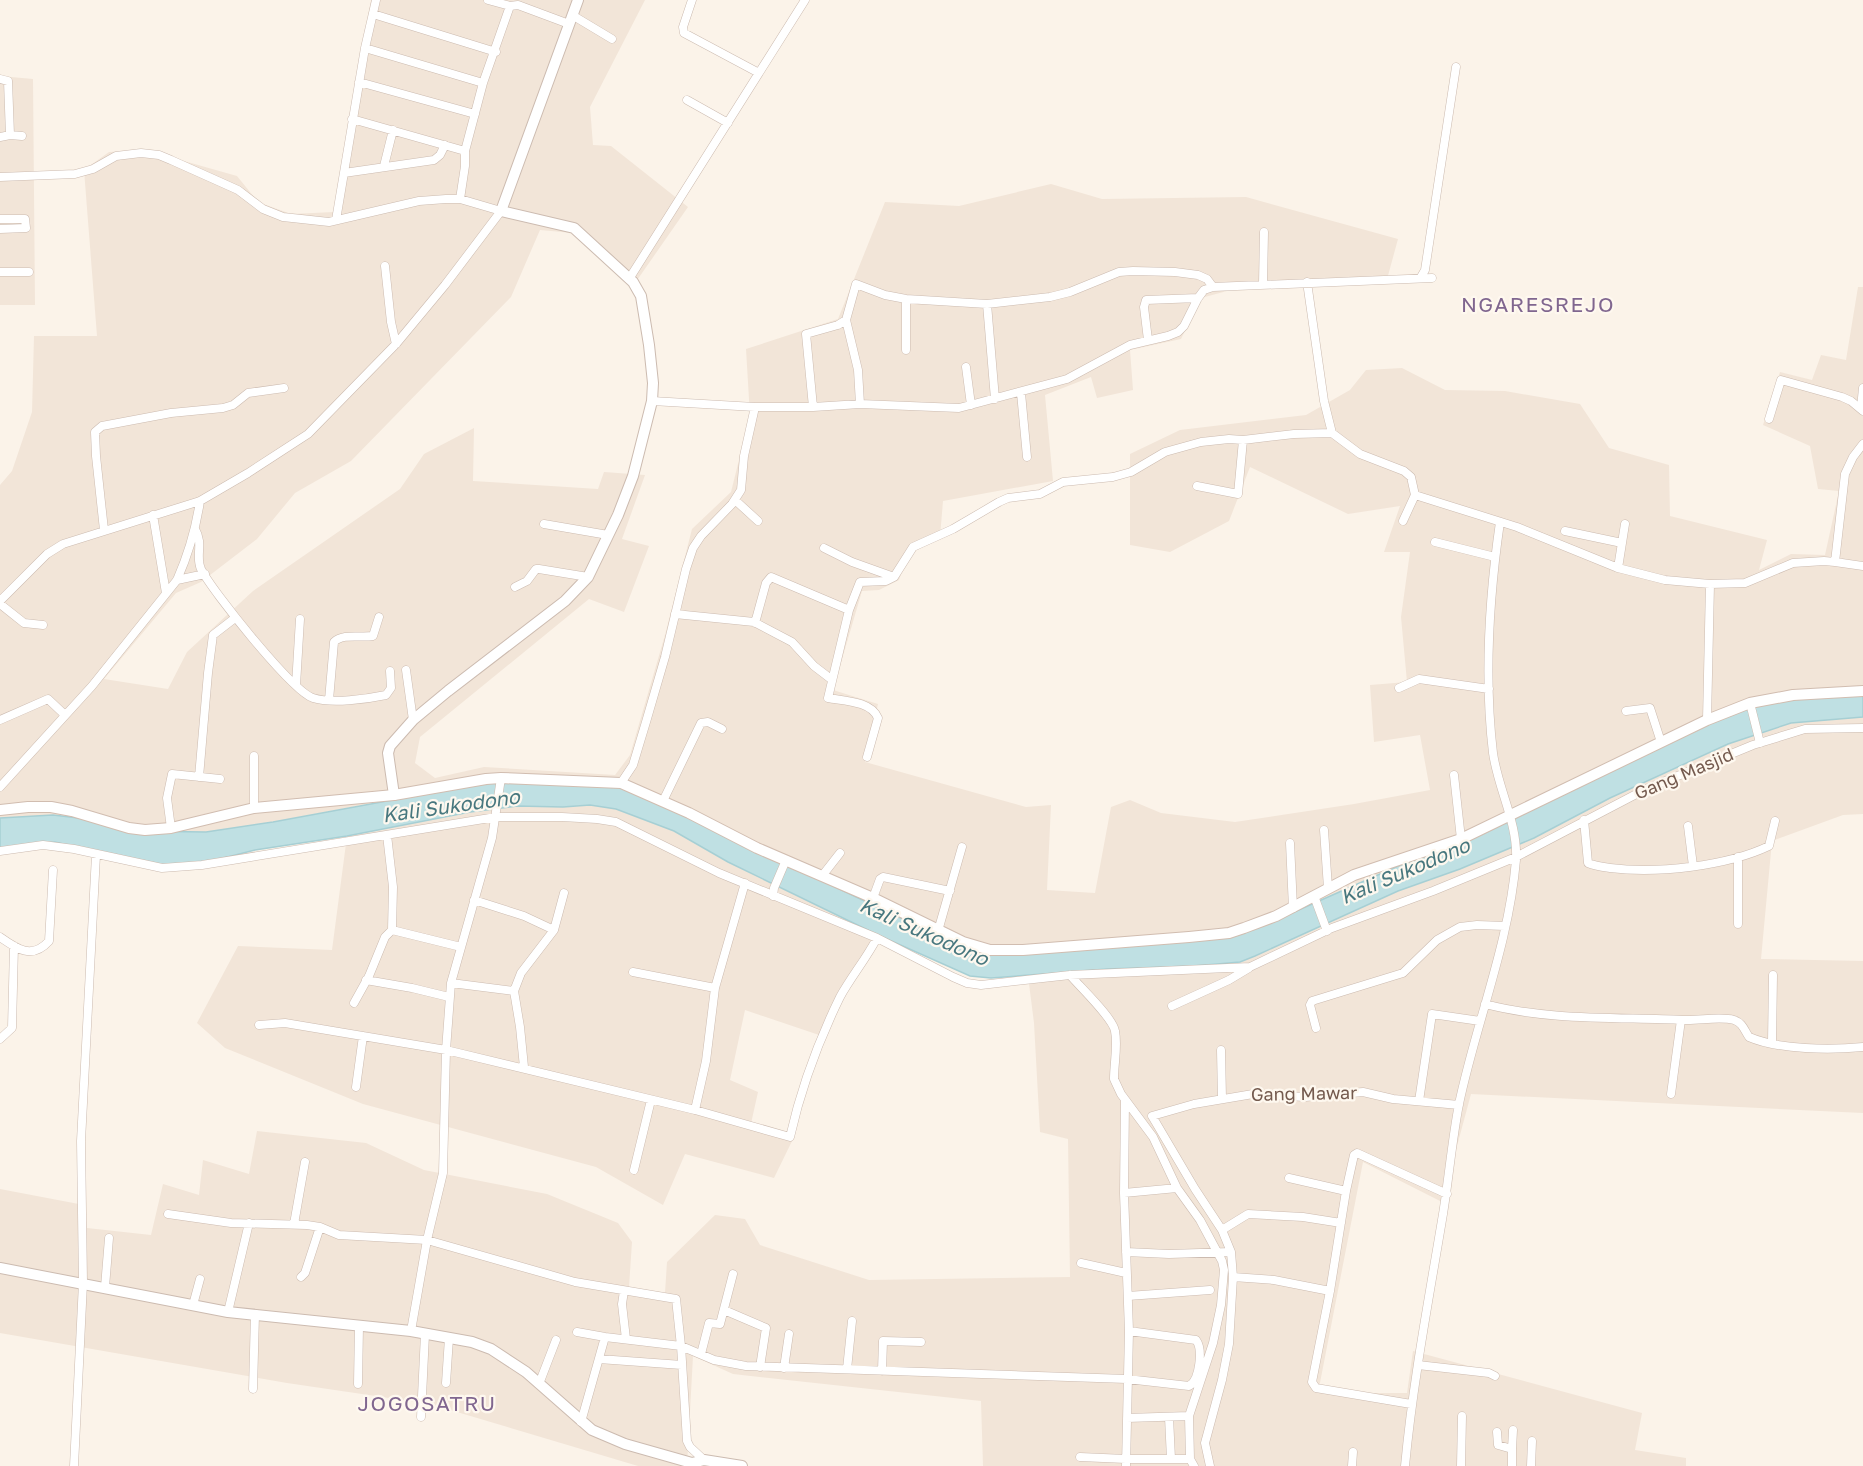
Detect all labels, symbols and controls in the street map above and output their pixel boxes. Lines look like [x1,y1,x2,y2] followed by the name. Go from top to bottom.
[1461,291,1615,317] district label: NGARESREJO
[1631,742,1736,804] street label: Gang Masjid
[381,783,522,827] water label: Kali Sukodono
[1336,832,1474,908] water label: Kali Sukodono
[856,892,993,971] water label: Kali Sukodono
[1251,1081,1357,1105] street label: Gang Mawar
[357,1390,497,1416] district label: JOGOSATRU

